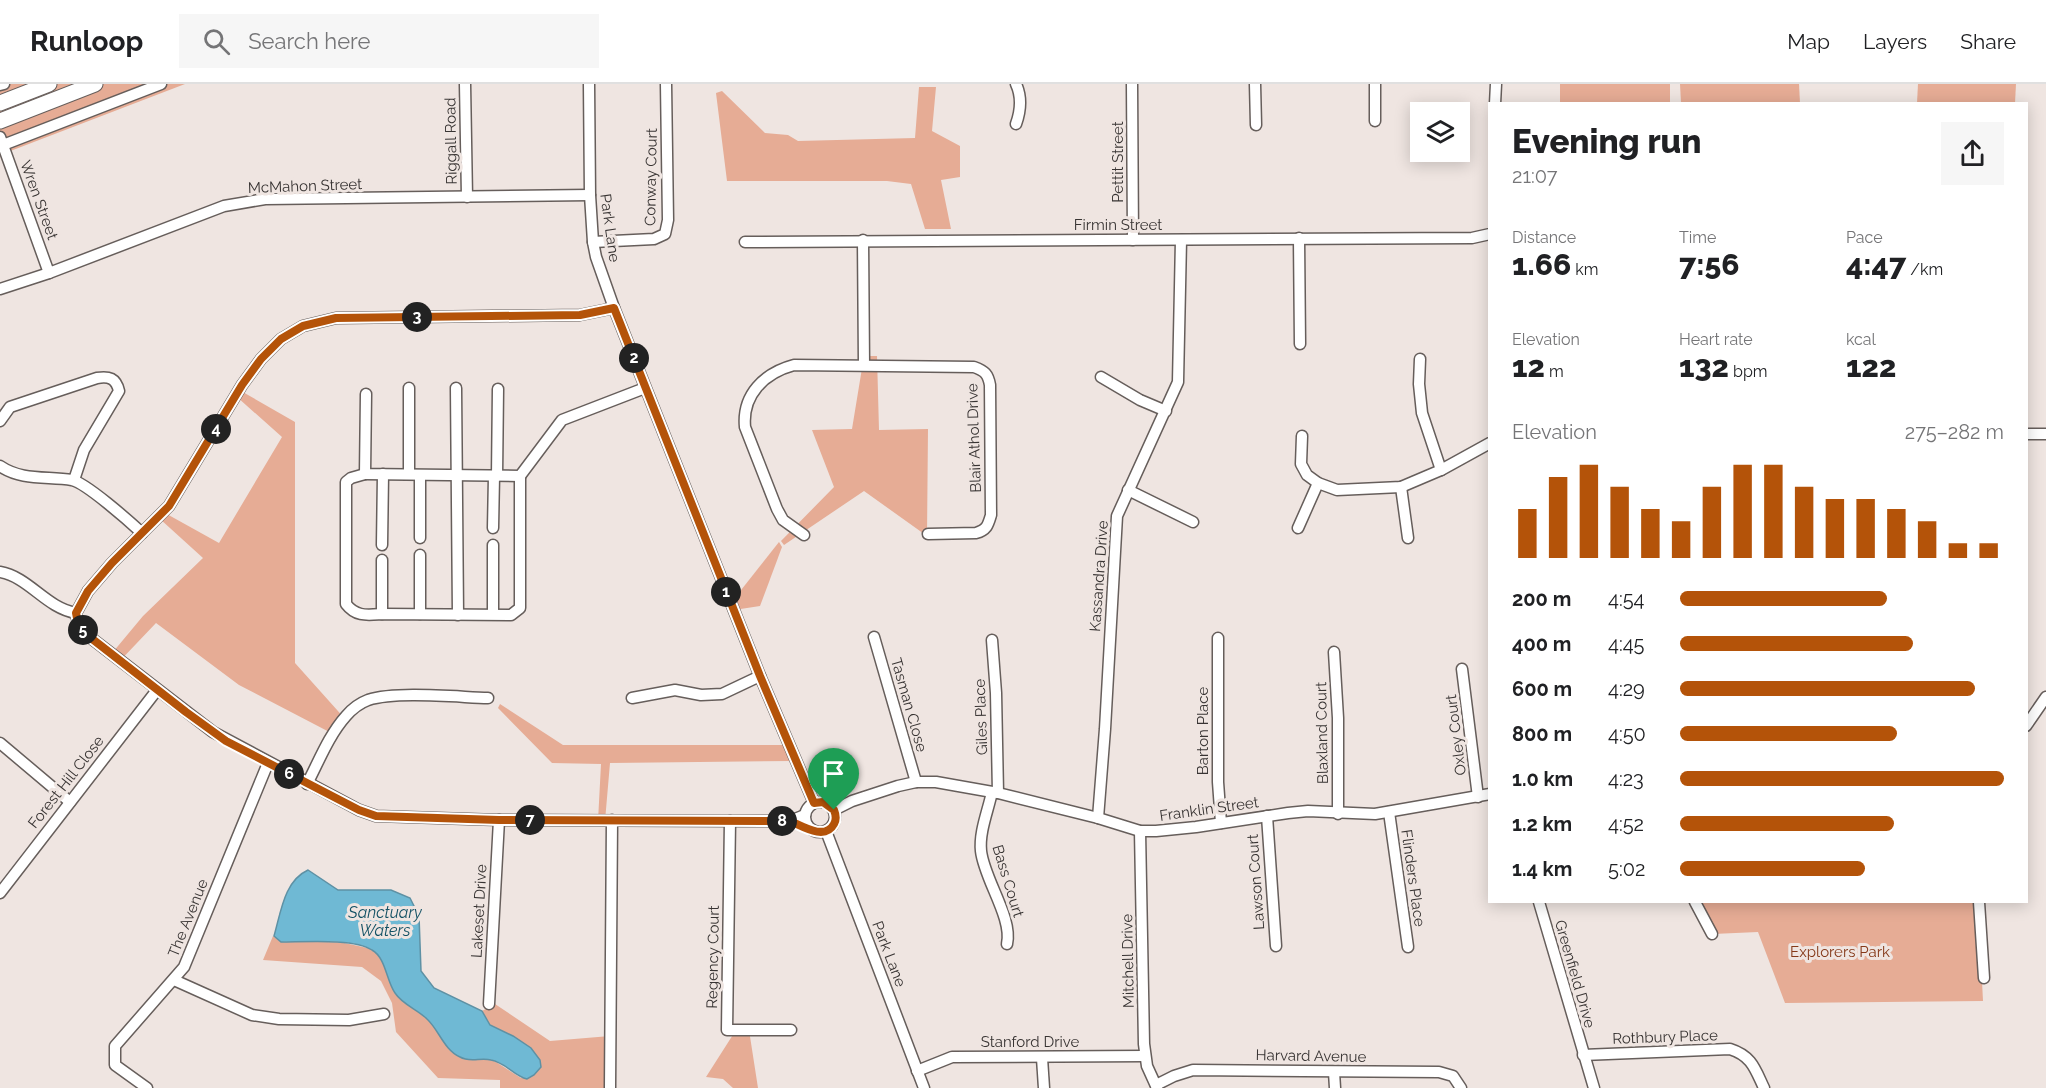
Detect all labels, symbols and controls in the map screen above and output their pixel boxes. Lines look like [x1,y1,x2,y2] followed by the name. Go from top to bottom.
[179,14,599,68] search box
[30,25,143,58] text: Runloop
[200,25,233,58] icon: search
[248,28,370,54] text: Search here
[1787,29,1830,54] text: Map
[1863,29,1927,54] text: Layers
[1960,29,2016,54] text: Share
[441,97,461,185] street label: Riggall Road
[1410,102,1470,162] map controls
[1410,102,1470,162] button: layers
[1109,121,1127,203] street label: Pettit Street
[1512,122,1702,161] text: Evening run
[1941,122,2004,185] button: share
[641,128,661,226] street label: Conway Court
[16,158,62,242] street label: Wren Street
[1512,164,1558,188] text: 21:07
[248,175,362,197] street label: McMahon Street
[596,193,624,264] street label: Park Lane
[1074,216,1162,234] street label: Firmin Street
[1512,228,1576,247] text: Distance
[1679,228,1716,247] text: Time
[1846,228,1883,247] text: Pace
[1512,247,1571,282] text: 1.66
[1679,247,1739,282] text: 7:56
[1846,247,1906,282] text: 4:47
[1571,260,1598,279] text: km
[1906,260,1943,279] text: /km
[402,302,432,332] pin: 3
[413,307,421,326] text: 3
[1512,330,1580,349] text: Elevation
[1679,330,1753,349] text: Heart rate
[1846,330,1876,349] text: kcal
[619,343,649,373] pin: 2
[629,348,639,367] text: 2
[1512,349,1545,384] text: 12
[1679,349,1729,384] text: 132
[1846,349,1896,384] text: 122
[1545,362,1564,381] text: m
[1729,362,1768,381] text: bpm
[963,383,985,493] street label: Blair Athol Drive
[201,414,231,444] pin: 4
[211,419,221,438] text: 4
[1512,420,1597,444] text: Elevation
[1905,420,2004,444] text: 275–282 m
[1086,520,1112,632] street label: Kassandra Drive
[711,577,741,607] pin: 1
[722,582,730,601] text: 1
[1512,587,1571,611] text: 200 m
[1608,587,1645,611] text: 4:54
[68,615,98,645] pin: 5
[79,620,87,639] text: 5
[1512,632,1571,656] text: 400 m
[1608,632,1645,656] text: 4:45
[887,656,931,754] street label: Tasman Close
[1512,677,1572,701] text: 600 m
[1608,677,1645,701] text: 4:29
[971,678,991,756] street label: Giles Place
[1312,682,1332,784] street label: Blaxland Court
[1194,687,1212,775] street label: Barton Place
[1442,694,1470,776] street label: Oxley Court
[1512,722,1572,746] text: 800 m
[1608,722,1646,746] text: 4:50
[24,732,108,832] street label: Forest Hill Close
[808,748,859,810] pin
[817,757,850,790] icon: arrive
[274,759,304,789] pin: 6
[284,764,294,783] text: 6
[1512,767,1573,791] text: 1.0 km
[1608,767,1644,791] text: 4:23
[1158,793,1260,825] street label: Franklin Street
[515,805,545,835] pin: 7
[767,806,797,836] pin: 8
[526,810,534,829] text: 7
[777,811,787,830] text: 8
[1512,812,1572,836] text: 1.2 km
[1608,812,1644,836] text: 4:52
[1397,828,1429,928] street label: Flinders Place
[1244,834,1268,930] street label: Lawson Court
[988,843,1028,919] street label: Bass Court
[1512,857,1572,881] text: 1.4 km
[1608,857,1645,881] text: 5:02
[468,863,490,958] street label: Lakeset Drive
[164,876,212,960] street label: The Avenue
[347,903,423,940] water label: Sanctuary Waters
[703,905,723,1009] street label: Regency Court
[1118,913,1138,1008] street label: Mitchell Drive
[1551,918,1599,1030] street label: Greenfield Drive
[868,919,910,990] street label: Park Lane
[1790,943,1890,961] park label: Explorers Park
[1612,1026,1718,1048] street label: Rothbury Place
[981,1033,1079,1051] street label: Stanford Drive
[1255,1046,1367,1066] street label: Harvard Avenue

